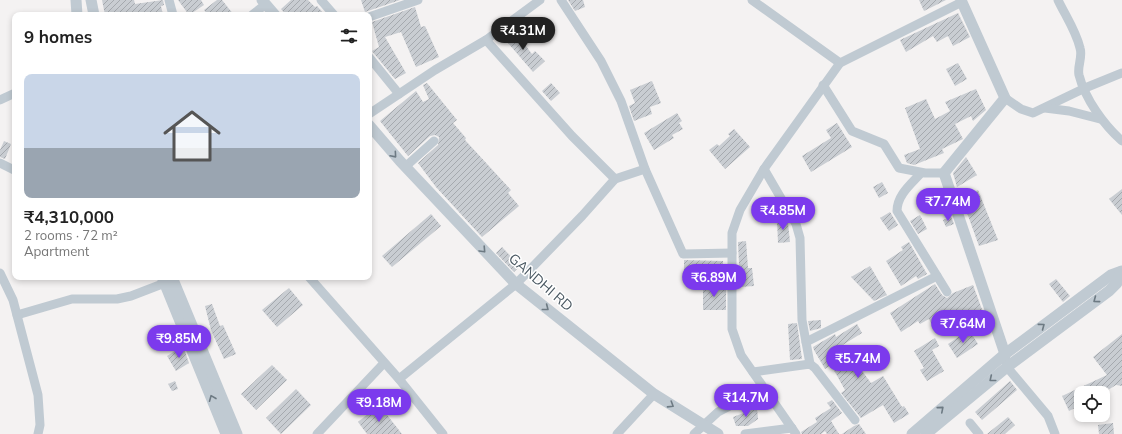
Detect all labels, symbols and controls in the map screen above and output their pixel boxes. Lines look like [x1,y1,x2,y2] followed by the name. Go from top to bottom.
[490,17,556,51] pin: ₹4.31M
[500,22,546,38] text: ₹4.31M
[338,25,360,47] icon: filters
[24,26,92,47] text: 9 homes
[156,100,228,172] icon: home
[390,150,397,158] one-way arrow
[915,188,981,222] pin: ₹7.74M
[925,193,971,209] text: ₹7.74M
[750,197,816,231] pin: ₹4.85M
[760,202,806,218] text: ₹4.85M
[24,206,114,227] text: ₹4,310,000
[24,227,118,243] text: 2 rooms · 72 m²
[24,243,89,259] text: Apartment
[478,245,486,253] one-way arrow
[505,249,577,315] street label: GANDHI RD
[681,264,747,298] pin: ₹6.89M
[691,269,737,285] text: ₹6.89M
[1093,296,1100,303] one-way arrow
[542,304,549,311] one-way arrow
[930,310,996,344] pin: ₹7.64M
[940,315,986,331] text: ₹7.64M
[1037,324,1044,331] one-way arrow
[146,325,212,359] pin: ₹9.85M
[156,330,202,346] text: ₹9.85M
[825,345,891,379] pin: ₹5.74M
[835,350,881,366] text: ₹5.74M
[990,375,997,382] one-way arrow
[713,384,779,418] pin: ₹14.7M
[1074,386,1110,422] map controls
[1074,386,1110,422] button: locate
[346,389,412,423] pin: ₹9.18M
[723,389,769,405] text: ₹14.7M
[208,394,216,401] one-way arrow
[356,394,402,410] text: ₹9.18M
[667,400,674,408] one-way arrow
[936,406,944,413] one-way arrow

